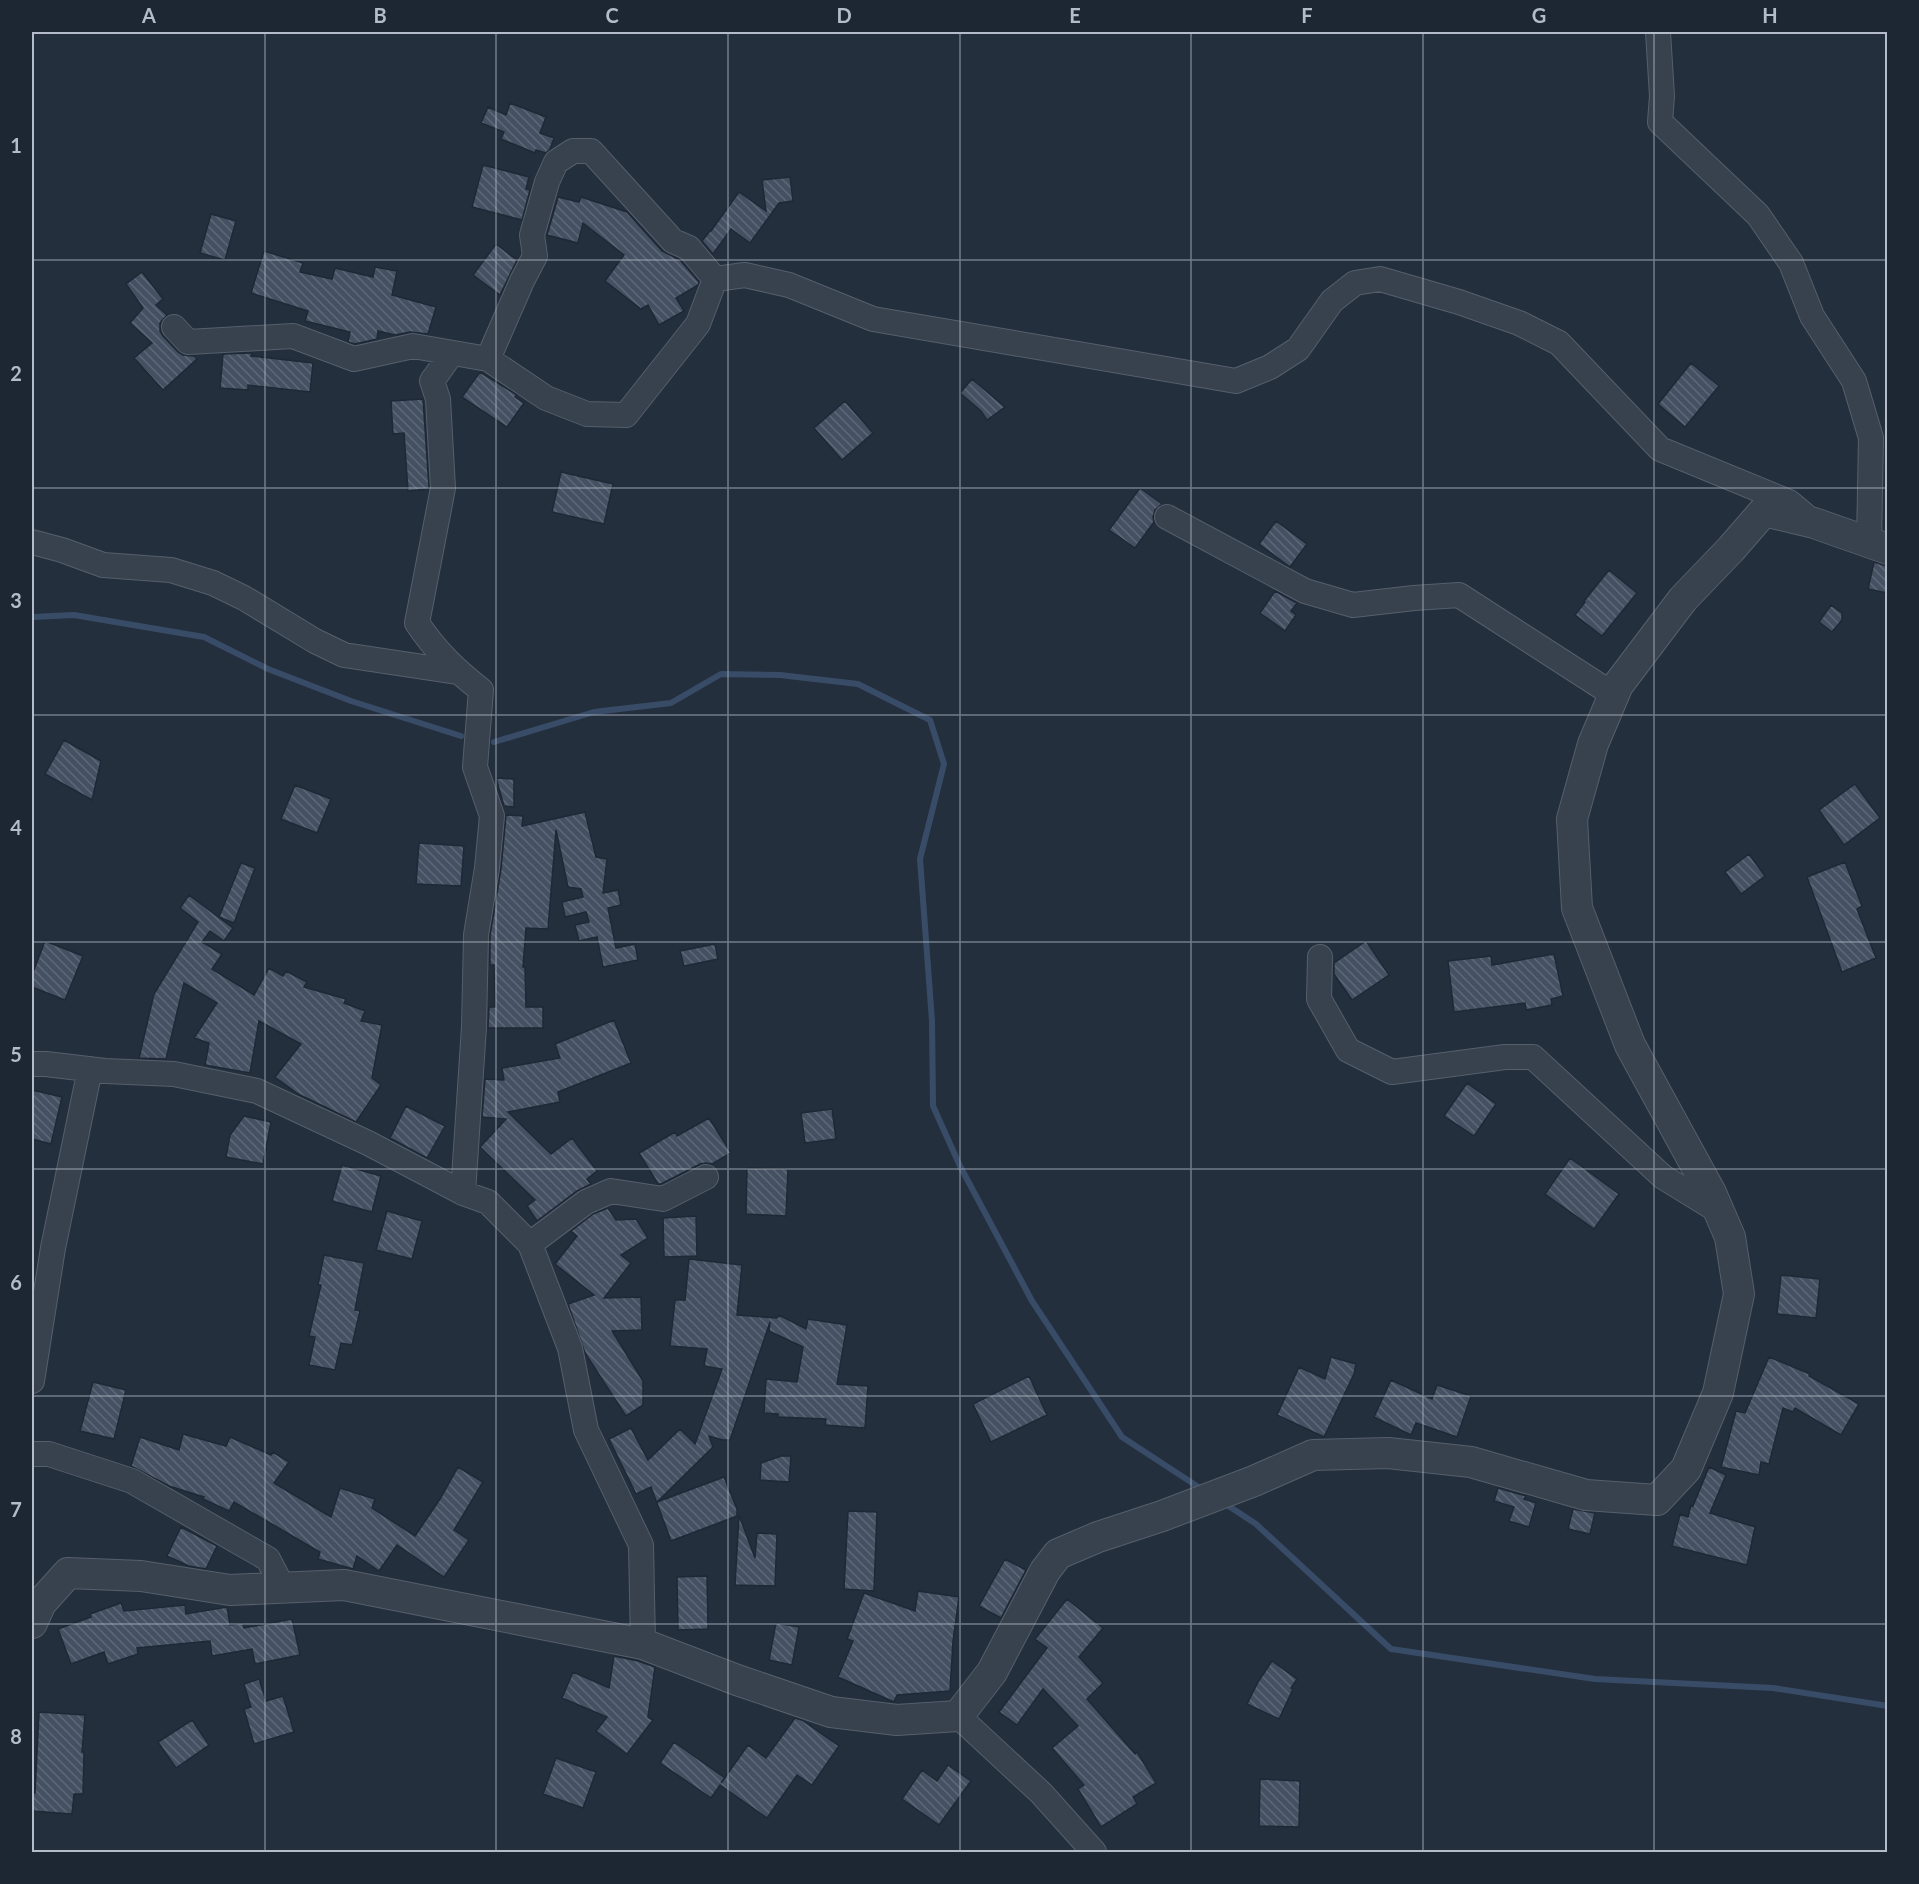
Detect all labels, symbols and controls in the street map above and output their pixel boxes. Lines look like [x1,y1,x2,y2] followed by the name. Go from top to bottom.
[141,3,156,27] text: A
[373,3,387,27] text: B
[605,3,619,27] text: C
[836,3,852,27] text: D
[1069,3,1081,27] text: E
[1301,3,1313,27] text: F
[1532,3,1546,27] text: G
[1762,3,1778,27] text: H
[10,133,22,157] text: 1
[10,361,22,385] text: 2
[10,588,22,612] text: 3
[10,815,22,839] text: 4
[10,1042,22,1066] text: 5
[10,1270,22,1294] text: 6
[10,1497,22,1521] text: 7
[10,1724,22,1748] text: 8

